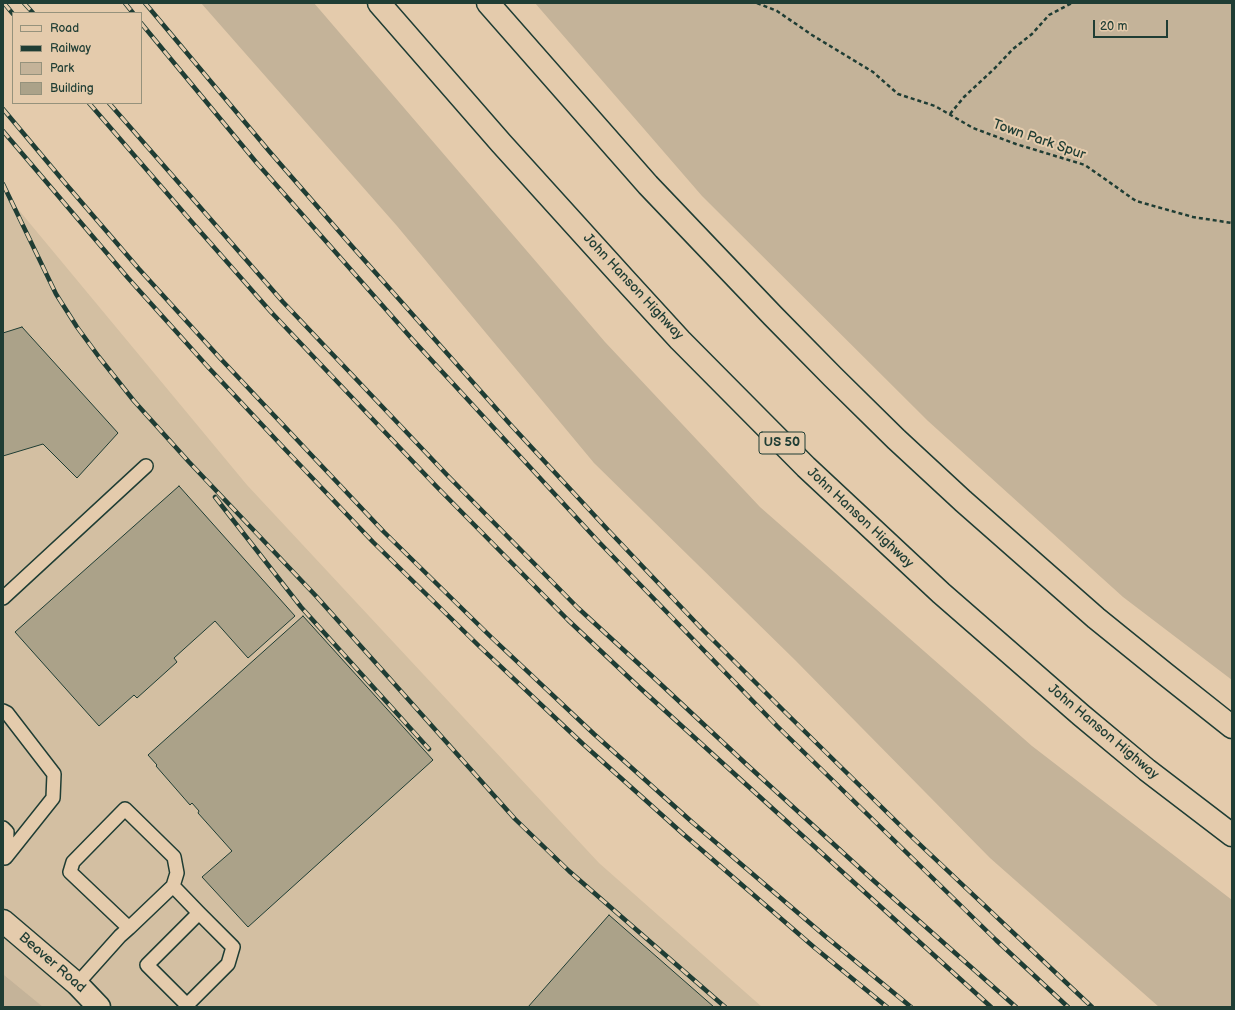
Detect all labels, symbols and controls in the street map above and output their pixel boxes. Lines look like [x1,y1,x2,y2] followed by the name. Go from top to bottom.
[12,12,142,104] legend
[1095,12,1170,38] scale bar
[1100,19,1127,34] text: 20 m
[50,21,79,36] text: Road
[50,41,91,56] text: Railway
[50,61,74,76] text: Park
[50,81,94,96] text: Building
[990,116,1088,164] street label: Town Park Spur
[579,230,687,344] street label: John Hanson Highway
[759,432,805,454] road number: US 50
[803,464,917,572] street label: John Hanson Highway
[1044,681,1162,783] street label: John Hanson Highway
[15,929,89,997] street label: Beaver Road

